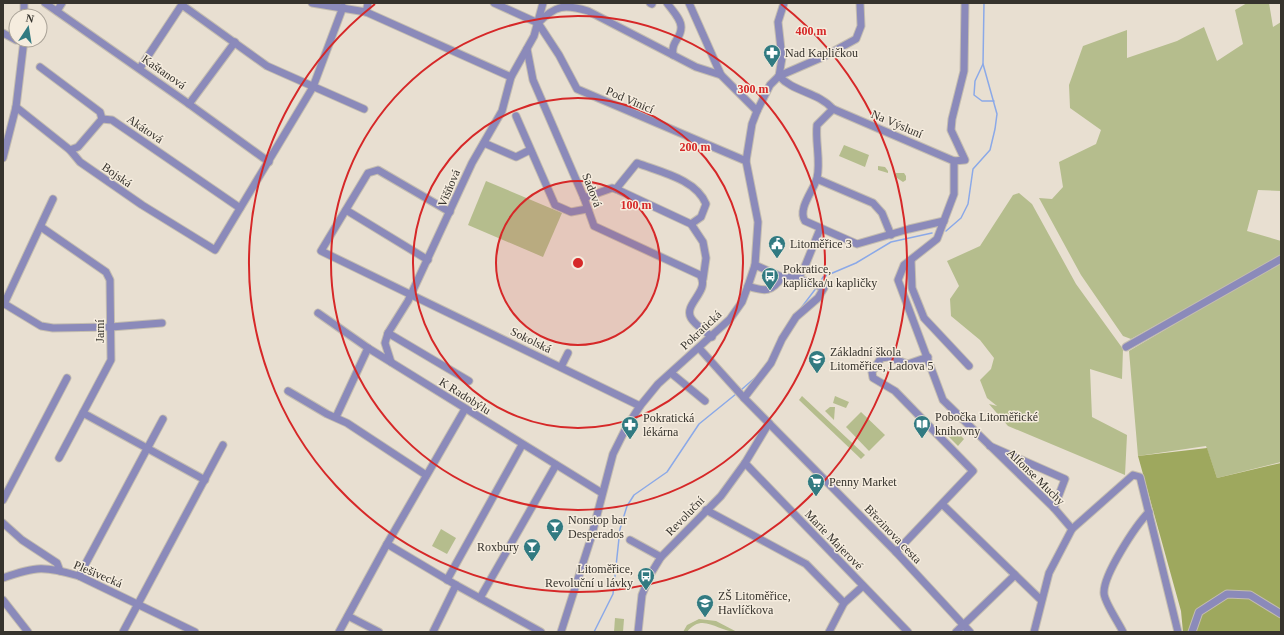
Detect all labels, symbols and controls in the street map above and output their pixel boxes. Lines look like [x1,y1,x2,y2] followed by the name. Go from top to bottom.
[8,8,48,48] north arrow
[25,12,35,25] text: N
[796,24,827,38] text: 400 m
[762,43,782,68] pharmacy icon: Nad Kapličkou
[785,46,858,60] place label: Nad Kapličkou
[139,52,189,93] street label: Kaštanová
[738,82,769,96] text: 300 m
[604,84,657,117] street label: Pod Vinicí
[869,107,926,141] street label: Na Výsluní
[124,112,166,147] street label: Akátová
[680,140,711,154] text: 200 m
[99,160,135,191] street label: Bojská
[435,167,463,209] street label: Višňová
[579,171,605,210] street label: Sadová
[621,198,652,212] text: 100 m
[767,234,787,259] public building icon: Litoměřice 3
[790,237,852,251] place label: Litoměřice 3
[571,256,585,270] centre of rings
[783,262,877,290] place label: Pokratice, kaplička/u kapličky
[760,266,780,291] bus stop icon: Pokratice, kaplička/u kapličky
[677,307,725,353] street label: Pokratická
[93,319,107,343] street label: Jarní
[508,324,554,356] street label: Sokolská
[830,345,934,373] place label: Základní škola Litoměřice, Ladova 5
[807,349,827,374] school or university icon: Základní škola Litoměřice, Ladova 5
[437,375,493,417] street label: K Radobýlu
[935,410,1038,438] place label: Pobočka Litoměřické knihovny
[643,411,695,439] place label: Pokratická lékárna
[912,414,932,439] library icon: Pobočka Litoměřické knihovny
[620,415,640,440] pharmacy icon: Pokratická lékárna
[1004,446,1068,508] street label: Alfonse Muchy
[806,472,826,497] supermarket icon: Penny Market
[829,475,897,489] place label: Penny Market
[663,493,708,539] street label: Revoluční
[861,502,925,567] street label: Březinova cesta
[802,507,866,573] street label: Marie Majerové
[568,513,627,541] place label: Nonstop bar Desperados
[545,517,565,542] bar icon: Nonstop bar Desperados
[522,537,542,562] bar icon: Roxbury
[477,540,519,554] place label: Roxbury
[72,558,125,591] street label: Plešivecká
[545,562,633,590] place label: Litoměřice, Revoluční u lávky
[636,566,656,591] bus stop icon: Litoměřice, Revoluční u lávky
[718,589,791,617] place label: ZŠ Litoměřice, Havlíčkova
[695,593,715,618] school or university icon: ZŠ Litoměřice, Havlíčkova

